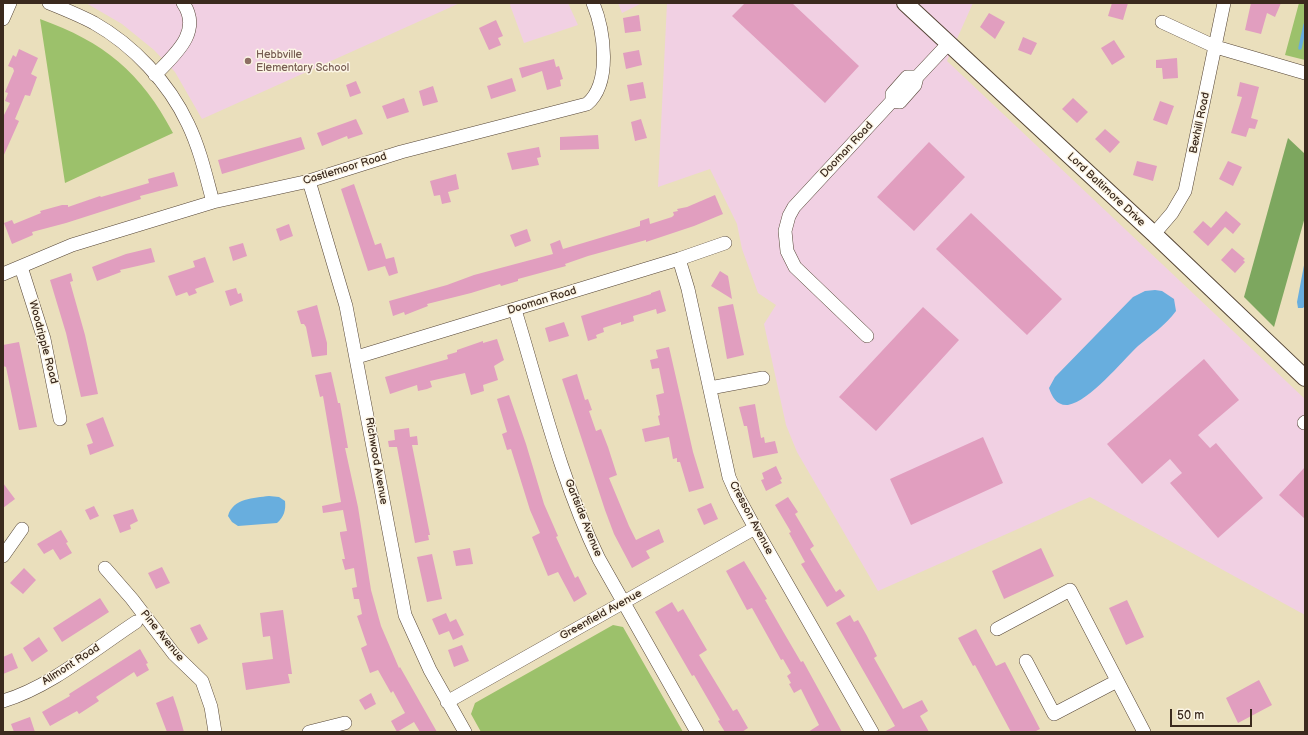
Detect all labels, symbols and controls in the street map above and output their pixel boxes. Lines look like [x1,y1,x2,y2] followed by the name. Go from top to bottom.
[256,48,349,74] place label: Hebbville Elementary School
[243,56,253,66] marker: Hebbville Elementary School
[1187,91,1213,155] street label: Bexhill Road
[818,119,876,181] street label: Dooman Road
[302,150,388,188] street label: Castlemoor Road
[1064,150,1148,230] street label: Lord Baltimore Drive
[506,284,578,318] street label: Dooman Road
[25,299,61,385] street label: Woodripple Road
[362,416,390,506] street label: Richwood Avenue
[561,477,605,559] street label: Gartside Avenue
[726,479,776,557] street label: Cresson Avenue
[558,587,644,643] street label: Greenfield Avenue
[137,608,187,664] street label: Pine Avenue
[40,641,102,689] street label: Allmont Road
[1172,701,1254,727] scale bar
[1177,708,1204,723] text: 50 m

